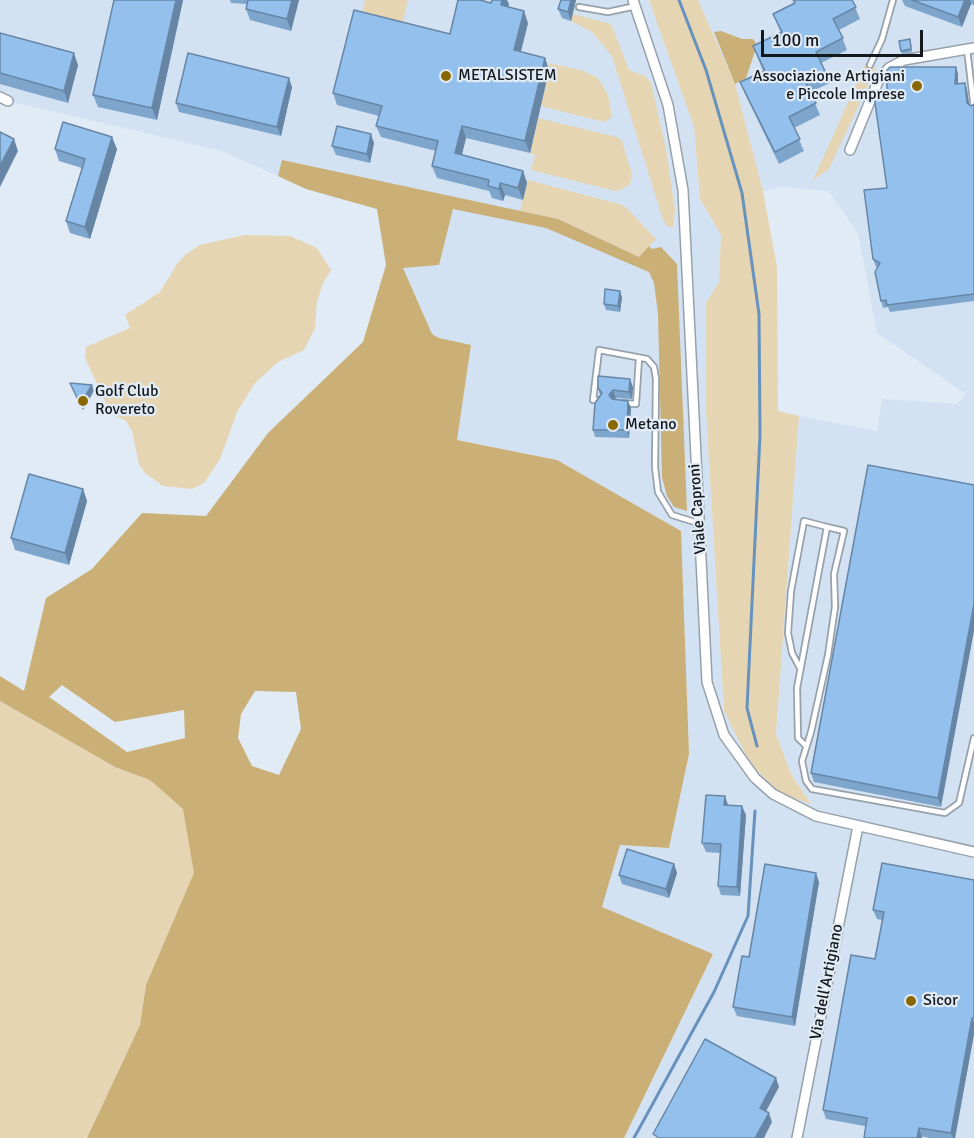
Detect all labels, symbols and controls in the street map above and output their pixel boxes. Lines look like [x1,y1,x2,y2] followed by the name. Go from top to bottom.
[764,18,926,56] scale bar
[772,29,819,51] text: 100 m
[458,66,557,86] place label: METALSISTEM
[753,67,905,105] place label: Associazione Artigiani e Piccole Imprese
[439,69,453,83] marker: METALSISTEM
[910,79,924,93] marker: Associazione Artigiani e Piccole Imprese
[95,382,158,420] place label: Golf Club Rovereto
[76,394,90,408] marker: Golf Club Rovereto
[625,415,677,435] place label: Metano
[606,418,620,432] marker: Metano
[685,463,711,555] street label: Viale Caproni
[806,922,848,1042] street label: Via dell'Artigiano
[923,991,958,1011] place label: Sicor
[904,994,918,1008] marker: Sicor

